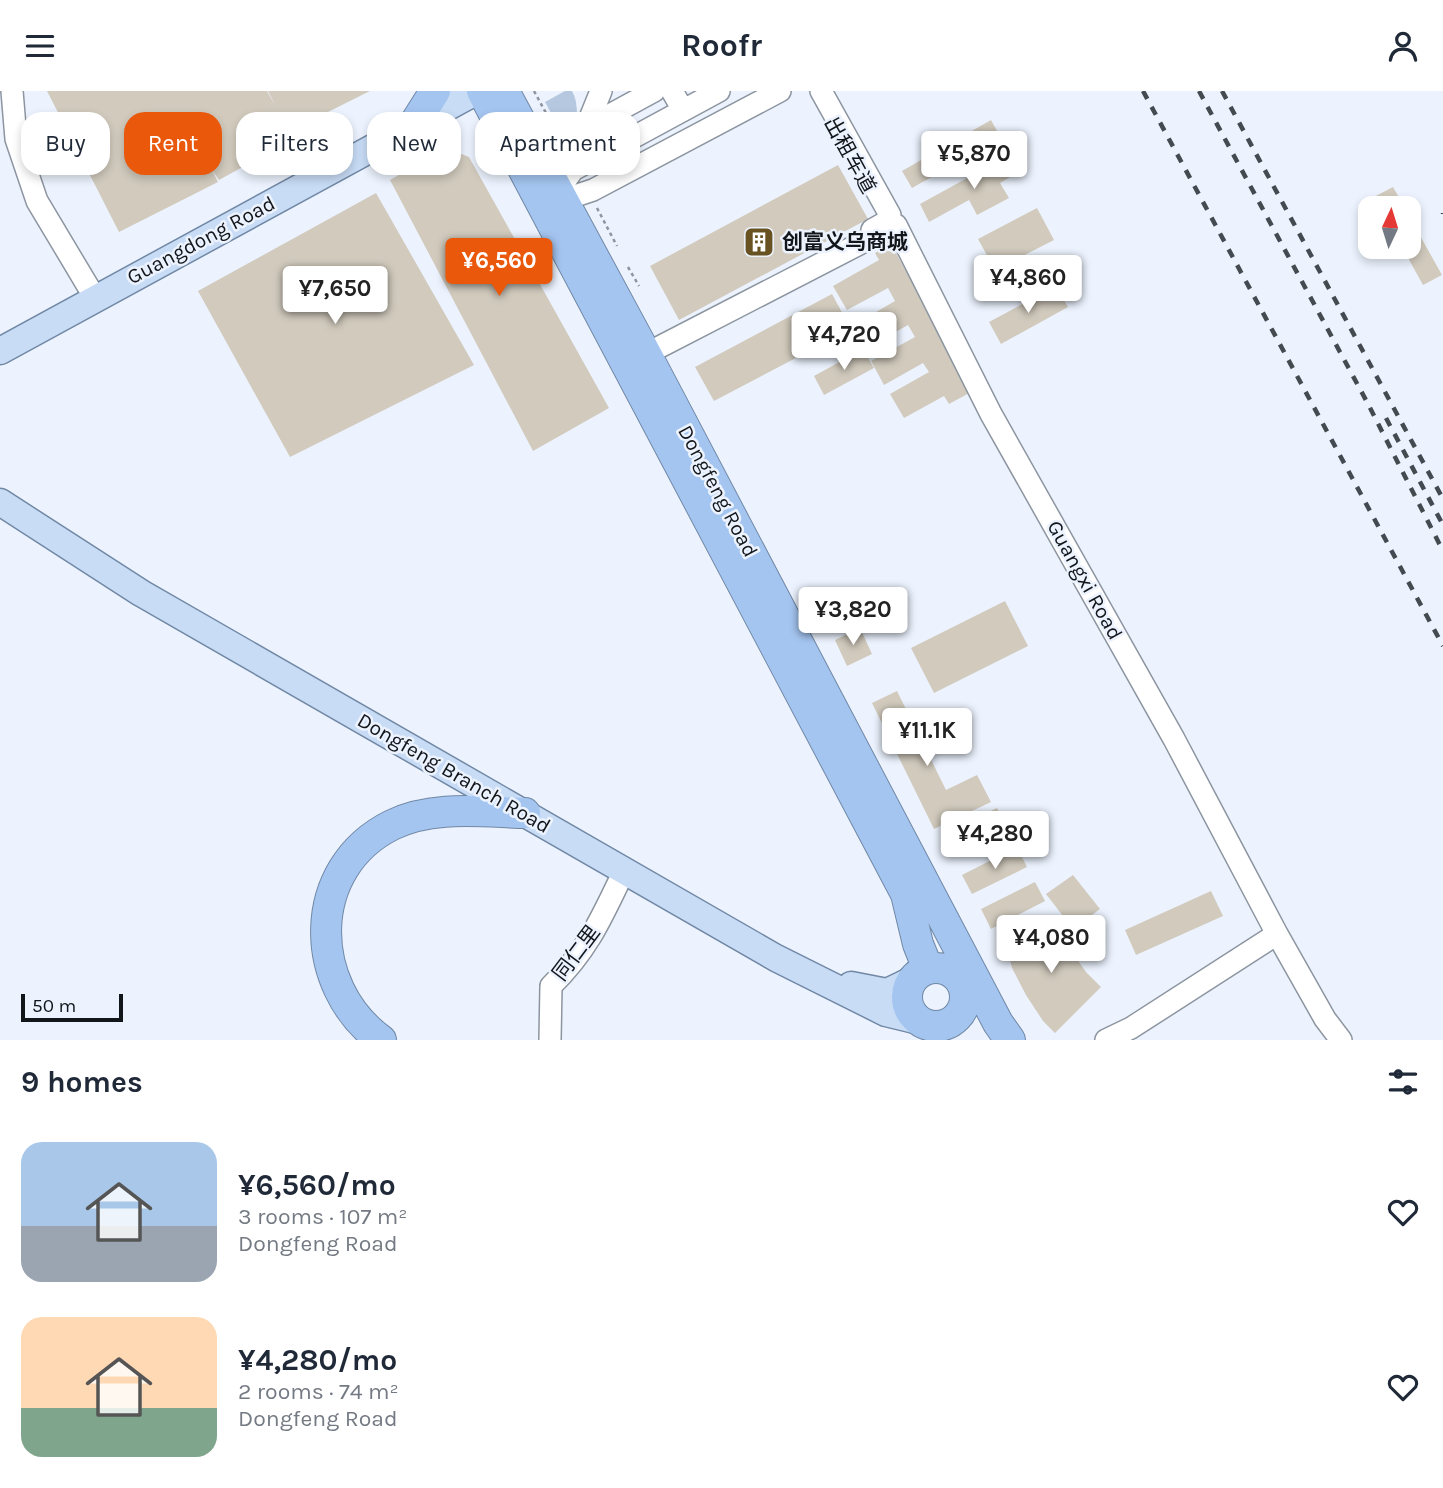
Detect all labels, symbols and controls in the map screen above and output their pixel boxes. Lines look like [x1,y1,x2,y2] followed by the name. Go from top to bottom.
[21,27,59,65] icon: menu
[681,27,762,64] text: Roofr
[1384,27,1422,65] icon: person
[21,112,110,175] chip: Buy
[124,112,222,175] chip: Rent
[236,112,353,175] chip: Filters
[367,112,461,175] chip: New
[475,112,640,175] chip: Apartment
[819,112,881,198] street label: 出租车道
[917,132,1031,191] pin: ¥5,870
[937,140,1011,167] text: ¥5,870
[123,191,279,289] street label: Guangdong Road
[1358,196,1421,259] north arrow
[1358,196,1421,259] map controls
[742,225,776,259] building icon: 创富义乌商城
[782,230,908,254] place label: 创富义乌商城
[442,239,556,298] pin: ¥6,560
[461,247,537,274] text: ¥6,560
[971,255,1085,315] pin: ¥4,860
[990,264,1066,291] text: ¥4,860
[278,267,392,326] pin: ¥7,650
[299,275,371,302] text: ¥7,650
[787,313,901,372] pin: ¥4,720
[808,321,880,348] text: ¥4,720
[673,421,763,561] street label: Dongfeng Road
[1042,516,1128,644] street label: Guangxi Road
[796,587,910,647] pin: ¥3,820
[815,596,891,623] text: ¥3,820
[353,708,555,838] street label: Dongfeng Branch Road
[870,709,984,768] pin: ¥11.1K
[898,717,956,744] text: ¥11.1K
[938,811,1052,871] pin: ¥4,280
[957,820,1033,847] text: ¥4,280
[994,915,1108,975] pin: ¥4,080
[547,921,605,985] street label: 同仁里
[1013,924,1089,951] text: ¥4,080
[21,991,122,1023] scale bar
[32,995,76,1017] text: 50 m
[1384,1063,1422,1101] icon: filters
[21,1064,143,1100] text: 9 homes
[238,1167,396,1203] text: ¥6,560/mo
[77,1170,161,1254] icon: home
[1384,1193,1422,1231] icon: heart
[238,1203,407,1230] text: 3 rooms · 107 m²
[238,1230,398,1257] text: Dongfeng Road
[238,1342,397,1378] text: ¥4,280/mo
[77,1345,161,1429] icon: home
[1384,1368,1422,1406] icon: heart
[238,1378,399,1405] text: 2 rooms · 74 m²
[238,1405,398,1432] text: Dongfeng Road

